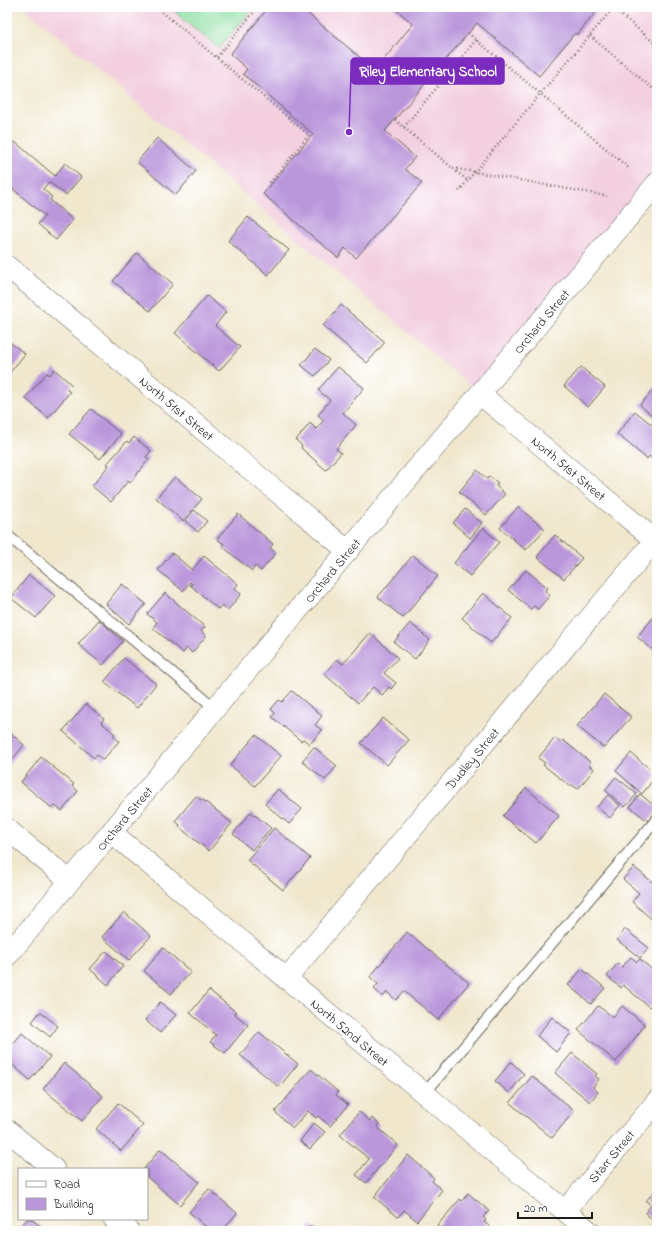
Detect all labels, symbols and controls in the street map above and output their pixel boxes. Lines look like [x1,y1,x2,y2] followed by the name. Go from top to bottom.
[351,58,504,84] callout: Riley Elementary School
[358,62,497,85] text: Riley Elementary School
[510,285,575,358] street label: Orchard Street
[135,372,218,446] street label: North 51st Street
[527,432,610,506] street label: North 51st Street
[301,534,366,607] street label: Orchard Street
[441,723,506,795] street label: Dudley Street
[93,782,158,855] street label: Orchard Street
[306,995,393,1072] street label: North 52nd Street
[584,1126,640,1188] street label: Starr Street
[18,1168,148,1220] legend
[54,1176,80,1194] text: Road
[518,1194,592,1220] scale bar
[53,1196,93,1215] text: Building
[524,1200,547,1218] text: 20 m

